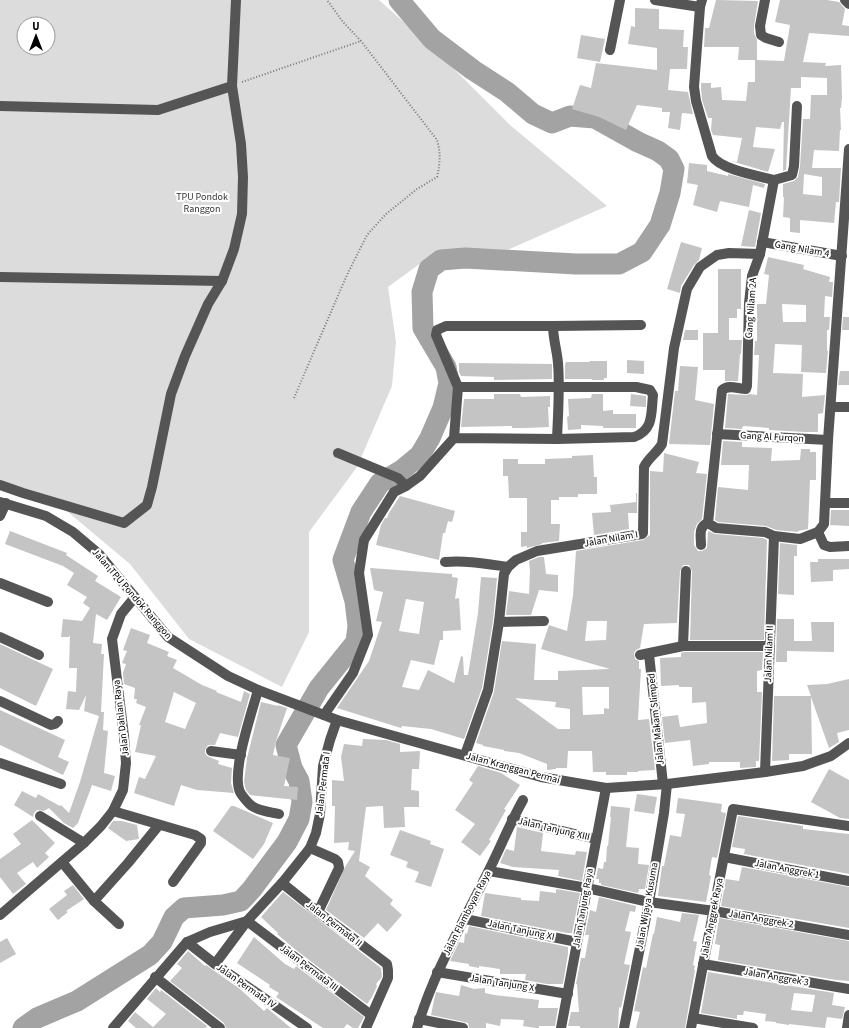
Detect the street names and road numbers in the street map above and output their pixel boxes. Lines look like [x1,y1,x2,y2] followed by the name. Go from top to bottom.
[773,237,831,261] street label: Gang Nilam 4
[742,277,760,339] street label: Gang Nilam 2A
[740,428,804,446] street label: Gang Al Furqon
[583,527,639,551] street label: Jalan Nilam I
[89,546,175,642] street label: Jalan TPU Pondok Ranggon
[761,625,777,683] street label: Jalan Nilam II
[644,672,668,766] street label: Jalan Makam Slimped
[109,679,133,757] street label: Jalan Dahlan Raya
[465,749,561,787] street label: Jalan Kranggan Permai
[312,751,334,817] street label: Jalan Permata I
[517,814,591,844] street label: Jalan Tanjung XIII
[753,856,821,882] street label: Jalan Anggrek 1
[632,861,662,951] street label: Jalan Wijaya Kusuma
[569,867,597,949] street label: Jalan Tanjung Raya
[439,868,495,958] street label: Jalan Flamboyan Raya
[697,877,727,959] street label: Jalan Anggrek Raya
[303,898,365,950] street label: Jalan Permata II
[727,906,795,932] street label: Jalan Anggrek 2
[486,916,556,944] street label: Jalan Tanjung XI
[277,941,341,995] street label: Jalan Permata III
[213,960,279,1012] street label: Jalan Permata IV
[742,964,810,990] street label: Jalan Anggrek 3
[469,971,535,995] street label: Jalan Tanjung X

